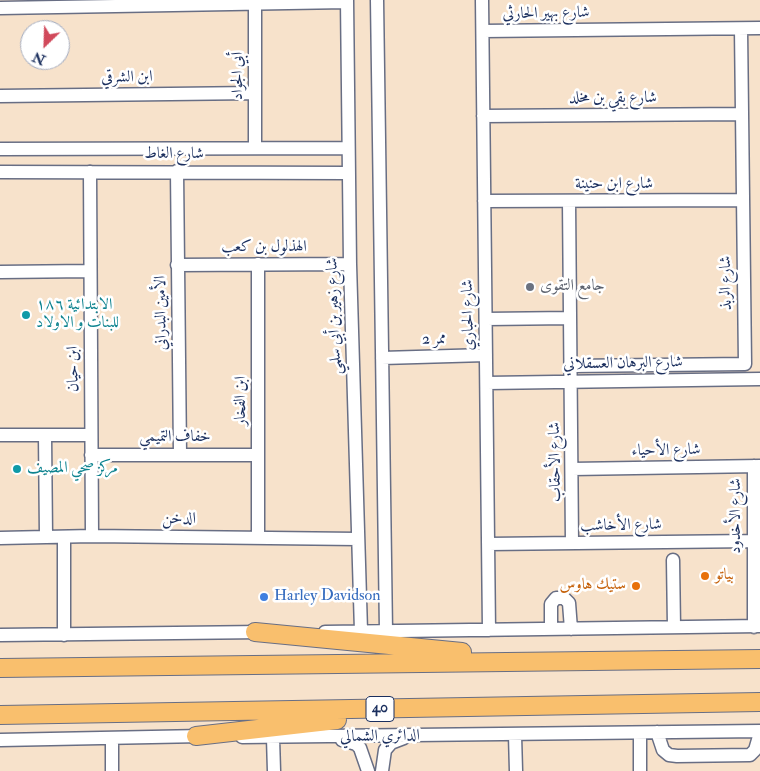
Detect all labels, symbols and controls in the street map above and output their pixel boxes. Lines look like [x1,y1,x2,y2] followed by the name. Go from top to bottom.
[502,4,590,24] street label: شارع بهير الحارثي
[20,20,70,70] north arrow
[30,48,48,69] text: N
[229,52,249,100] street label: أبي الجواد
[101,68,153,88] street label: ابن الشرقي
[569,89,657,109] street label: شارع بقي بن مخلد
[144,145,204,165] street label: شارع الغاط
[575,175,653,195] street label: شارع ابن حنينة
[221,238,307,258] street label: الهذلول بن كعب
[717,256,737,310] street label: شارع الربذ
[323,257,347,375] street label: شارع زهير بن أبي سلمي
[152,275,172,351] street label: الأمين البدراني
[540,277,605,297] place label: جامع التقوى
[459,279,479,351] street label: شارع الحباري
[524,281,536,293] marker: جامع التقوى
[36,296,119,334] place label: الابتدائية ١٨٦ للبنات و الاولاد
[20,309,32,321] marker: الابتدائية ١٨٦ للبنات و الاولاد
[422,330,446,350] street label: ممر 2
[64,346,84,392] street label: ابن حيان
[563,353,683,375] street label: شارع البرهان العسقلاني
[232,376,252,426] street label: ابن الفخار
[546,422,566,502] street label: شارع الأحقاب
[139,428,211,448] street label: خفاف التميمي
[631,441,701,461] street label: شارع الأحياء
[27,459,118,479] place label: مركز صحي المصيف
[11,463,23,475] marker: مركز صحي المصيف
[727,478,747,554] street label: شارع الأخدود
[162,510,196,530] street label: الدخن
[580,516,662,536] street label: شارع الأخاشب
[715,566,734,586] place label: بياتو
[699,570,711,582] marker: بياتو
[559,576,626,596] place label: ستيك هاوس
[630,580,642,592] marker: ستيك هاوس
[274,587,380,607] place label: Harley Davidson
[258,591,270,603] marker: Harley Davidson
[366,696,394,722] road number: 40
[340,727,420,747] street label: الدائري الشمالي

